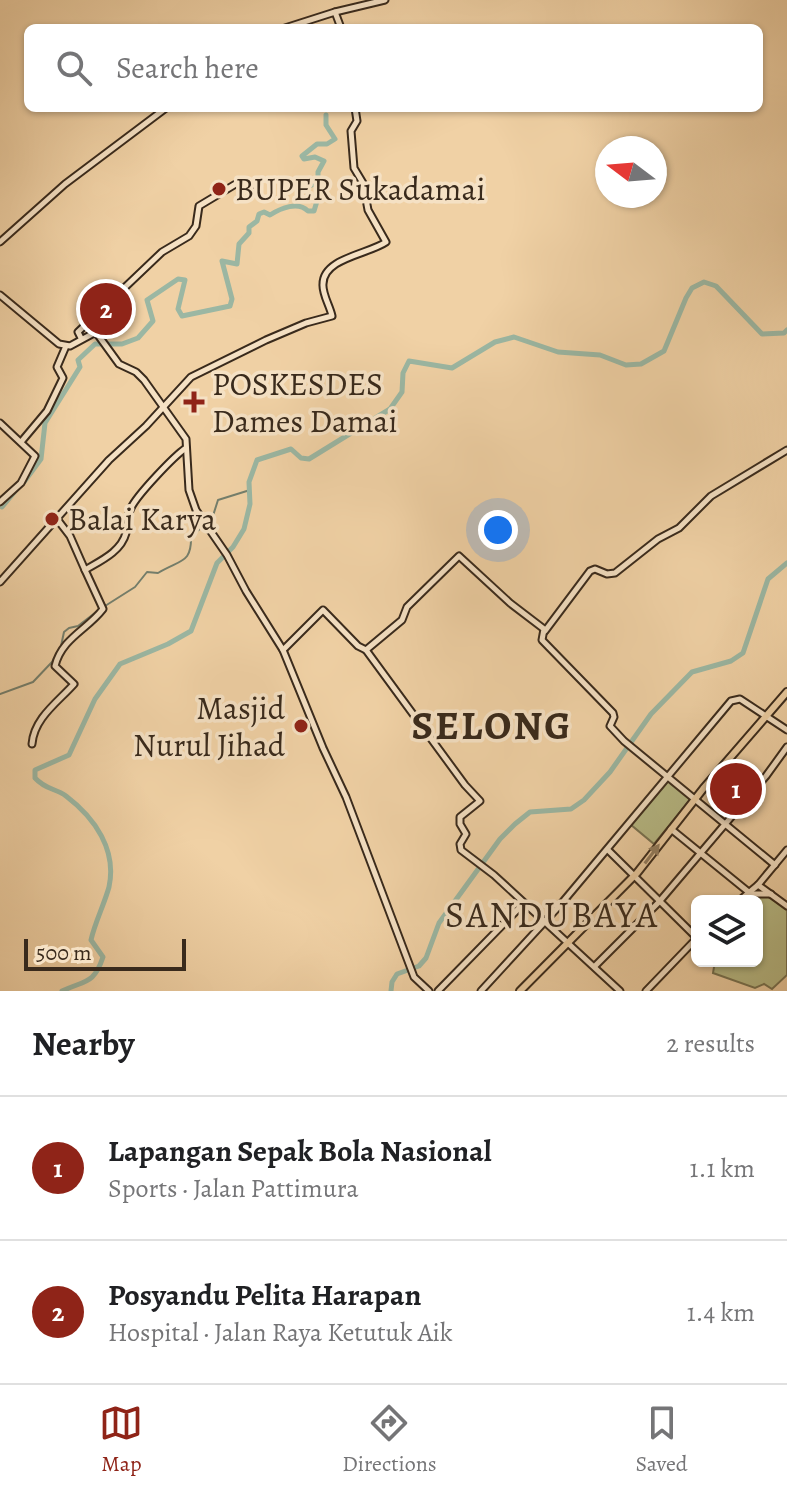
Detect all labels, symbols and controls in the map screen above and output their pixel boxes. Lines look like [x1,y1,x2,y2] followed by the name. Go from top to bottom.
[24,24,763,112] search box
[52,46,96,90] icon: search
[116,48,259,88] text: Search here
[595,136,667,208] north arrow
[235,167,485,211] place label: BUPER Sukadamai
[210,180,228,198] marker: BUPER Sukadamai
[80,279,132,339] pin: 2
[212,362,398,443] place label: POSKESDES Dames Damai
[183,391,205,413] marker: POSKESDES Dames Damai
[68,497,216,541] place label: Balai Karya
[43,510,61,528] marker: Balai Karya
[478,510,518,550] your location
[133,686,286,767] place label: Masjid Nurul Jihad
[412,698,572,753] district label: SELONG
[292,717,310,735] marker: Masjid Nurul Jihad
[710,759,762,819] pin: 1
[643,844,659,864] one-way arrow
[445,890,659,939] district label: SANDUBAYA
[691,895,763,967] map controls
[691,895,763,967] button: layers
[24,935,186,971] scale bar
[36,938,92,968] text: 500 m
[32,1020,135,1067] text: Nearby
[666,1026,755,1061] text: 2 results
[108,1131,492,1171] text: Lapangan Sepak Bola Nasional
[53,1151,63,1186] text: 1
[690,1151,755,1186] text: 1.1 km
[108,1171,359,1206] text: Sports · Jalan Pattimura
[108,1275,421,1315] text: Posyandu Pelita Harapan
[52,1295,64,1330] text: 2
[687,1295,755,1330] text: 1.4 km
[108,1315,453,1350] text: Hospital · Jalan Raya Ketutuk Aik
[99,1401,143,1479] tab: Map
[342,1401,437,1479] tab: Directions
[635,1401,688,1479] tab: Saved

